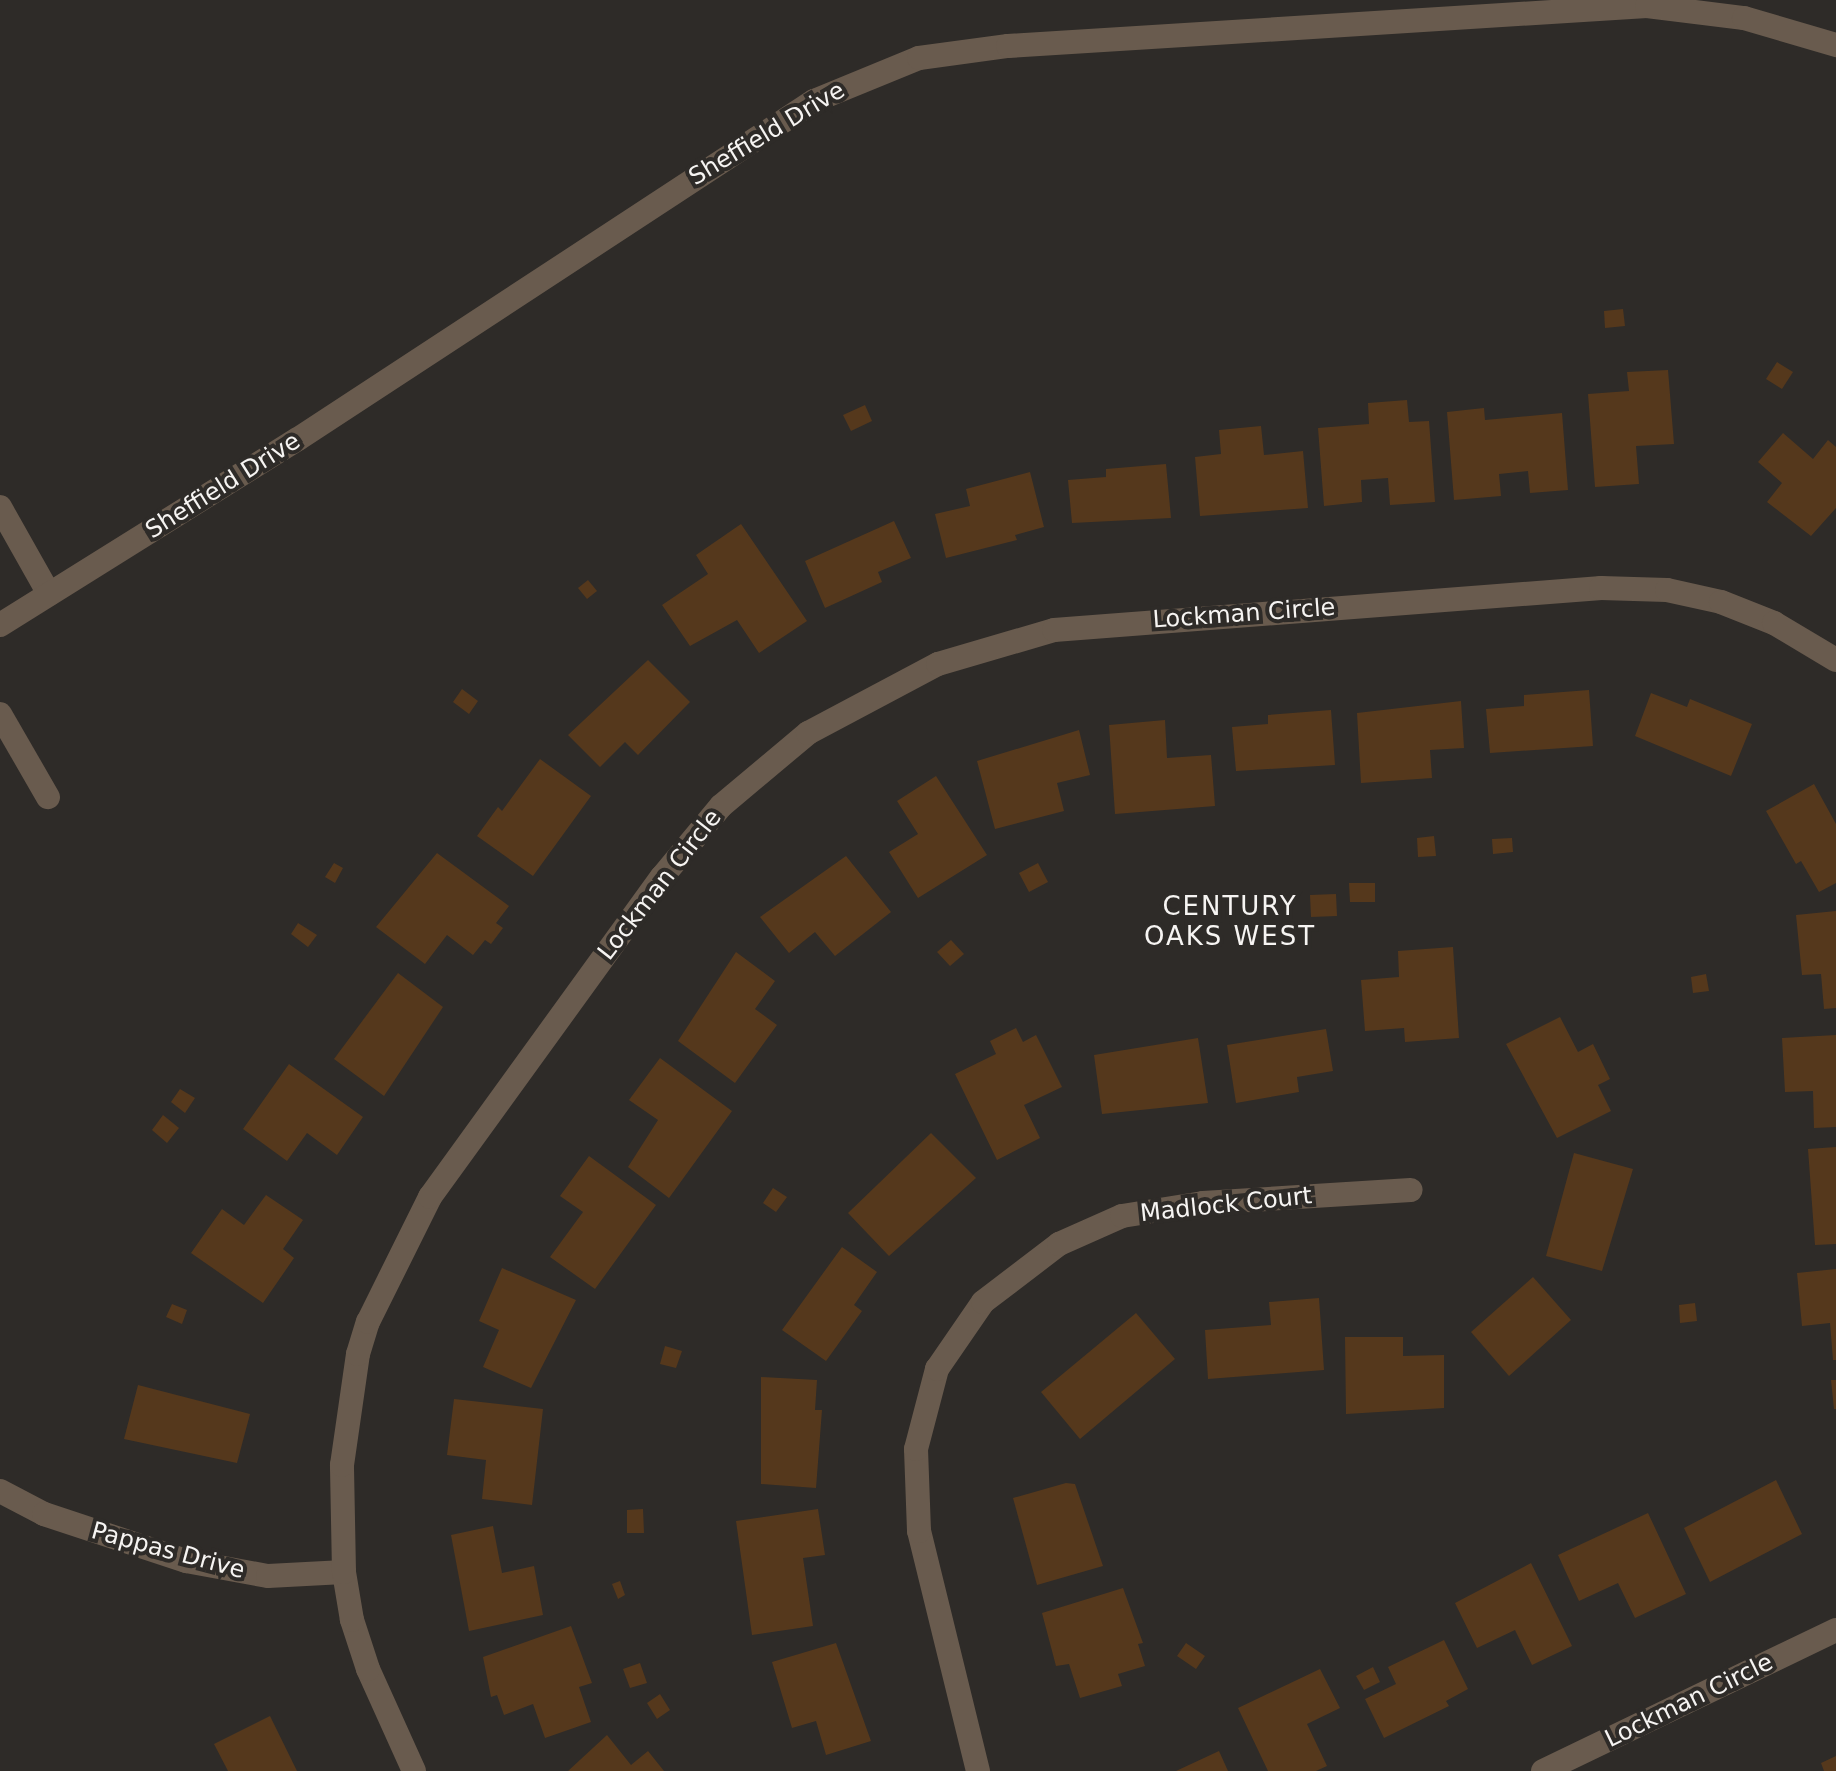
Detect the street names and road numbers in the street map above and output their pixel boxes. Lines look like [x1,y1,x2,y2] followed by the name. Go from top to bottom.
[684,76,850,192] street label: Sheffield Drive
[140,427,306,545] street label: Sheffield Drive
[1152,593,1336,635] street label: Lockman Circle
[592,804,728,966] street label: Lockman Circle
[1139,1182,1313,1228] street label: Madlock Court
[88,1517,248,1585] street label: Pappas Drive
[1600,1648,1778,1754] street label: Lockman Circle

